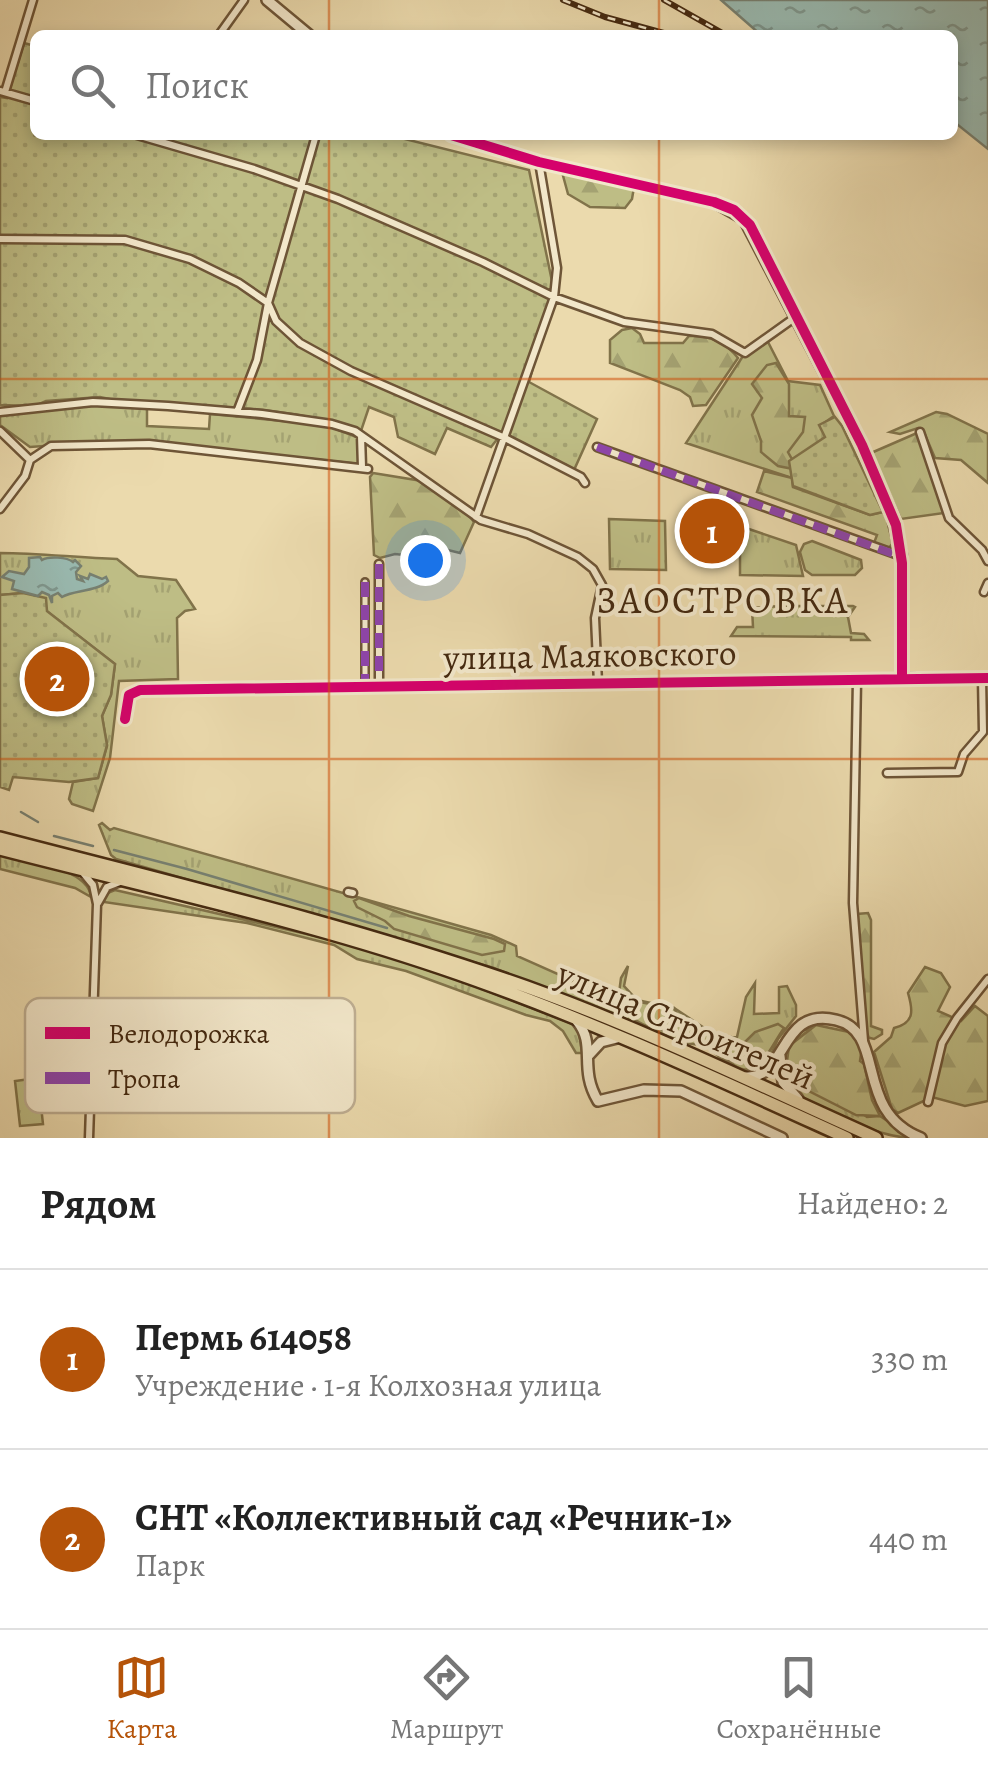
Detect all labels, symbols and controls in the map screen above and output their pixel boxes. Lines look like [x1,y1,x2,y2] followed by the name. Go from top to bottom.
[30,30,958,140] search box
[65,58,120,113] icon: search
[145,59,249,111] text: Поиск
[680,494,744,568] pin: 1
[400,535,451,586] your location
[596,574,850,626] district label: ЗАОСТРОВКА
[442,628,737,682] street label: улица Маяковского
[24,642,90,716] pin: 2
[549,949,822,1101] street label: улица Строителей
[25,998,355,1113] legend
[108,1015,270,1053] text: Велодорожка
[108,1060,180,1098] text: Тропа
[40,1175,157,1232] text: Рядом
[797,1181,948,1225] text: Найдено: 2
[135,1311,352,1363] text: Пермь 614058
[67,1337,78,1381] text: 1
[871,1337,948,1381] text: 330 m
[135,1363,601,1407] text: Учреждение · 1-я Колхозная улица
[135,1491,732,1543] text: СНТ «Коллективный сад «Речник-1»
[65,1517,80,1561] text: 2
[869,1517,948,1561] text: 440 m
[135,1543,205,1587] text: Парк
[107,1650,177,1748] tab: Карта
[390,1650,503,1748] tab: Маршрут
[716,1650,882,1748] tab: Сохранённые

